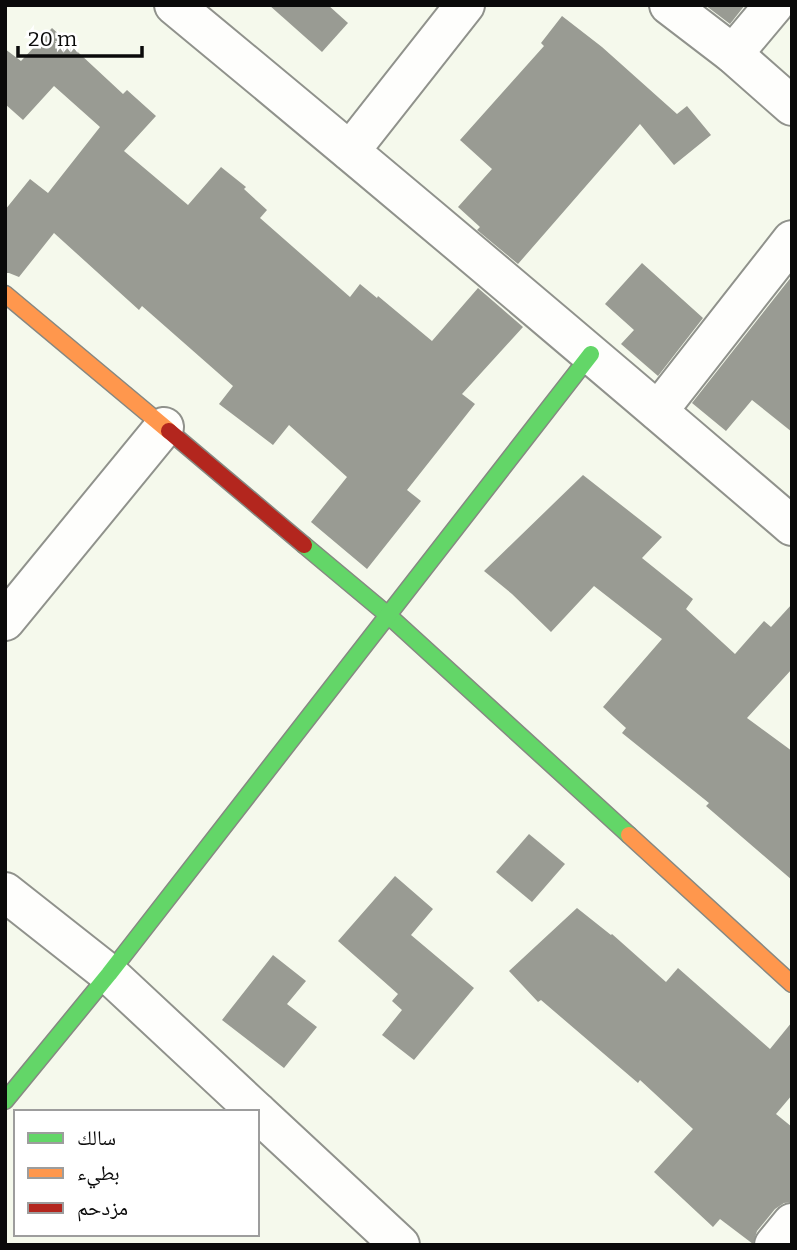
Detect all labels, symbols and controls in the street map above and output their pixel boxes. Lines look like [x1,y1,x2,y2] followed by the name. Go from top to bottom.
[18,14,142,58] scale bar
[28,26,77,52] text: 20 m
[14,1110,259,1236] legend
[77,1125,116,1151] text: سالك
[77,1160,120,1189] text: بطيء
[77,1195,128,1222] text: مزدحم

